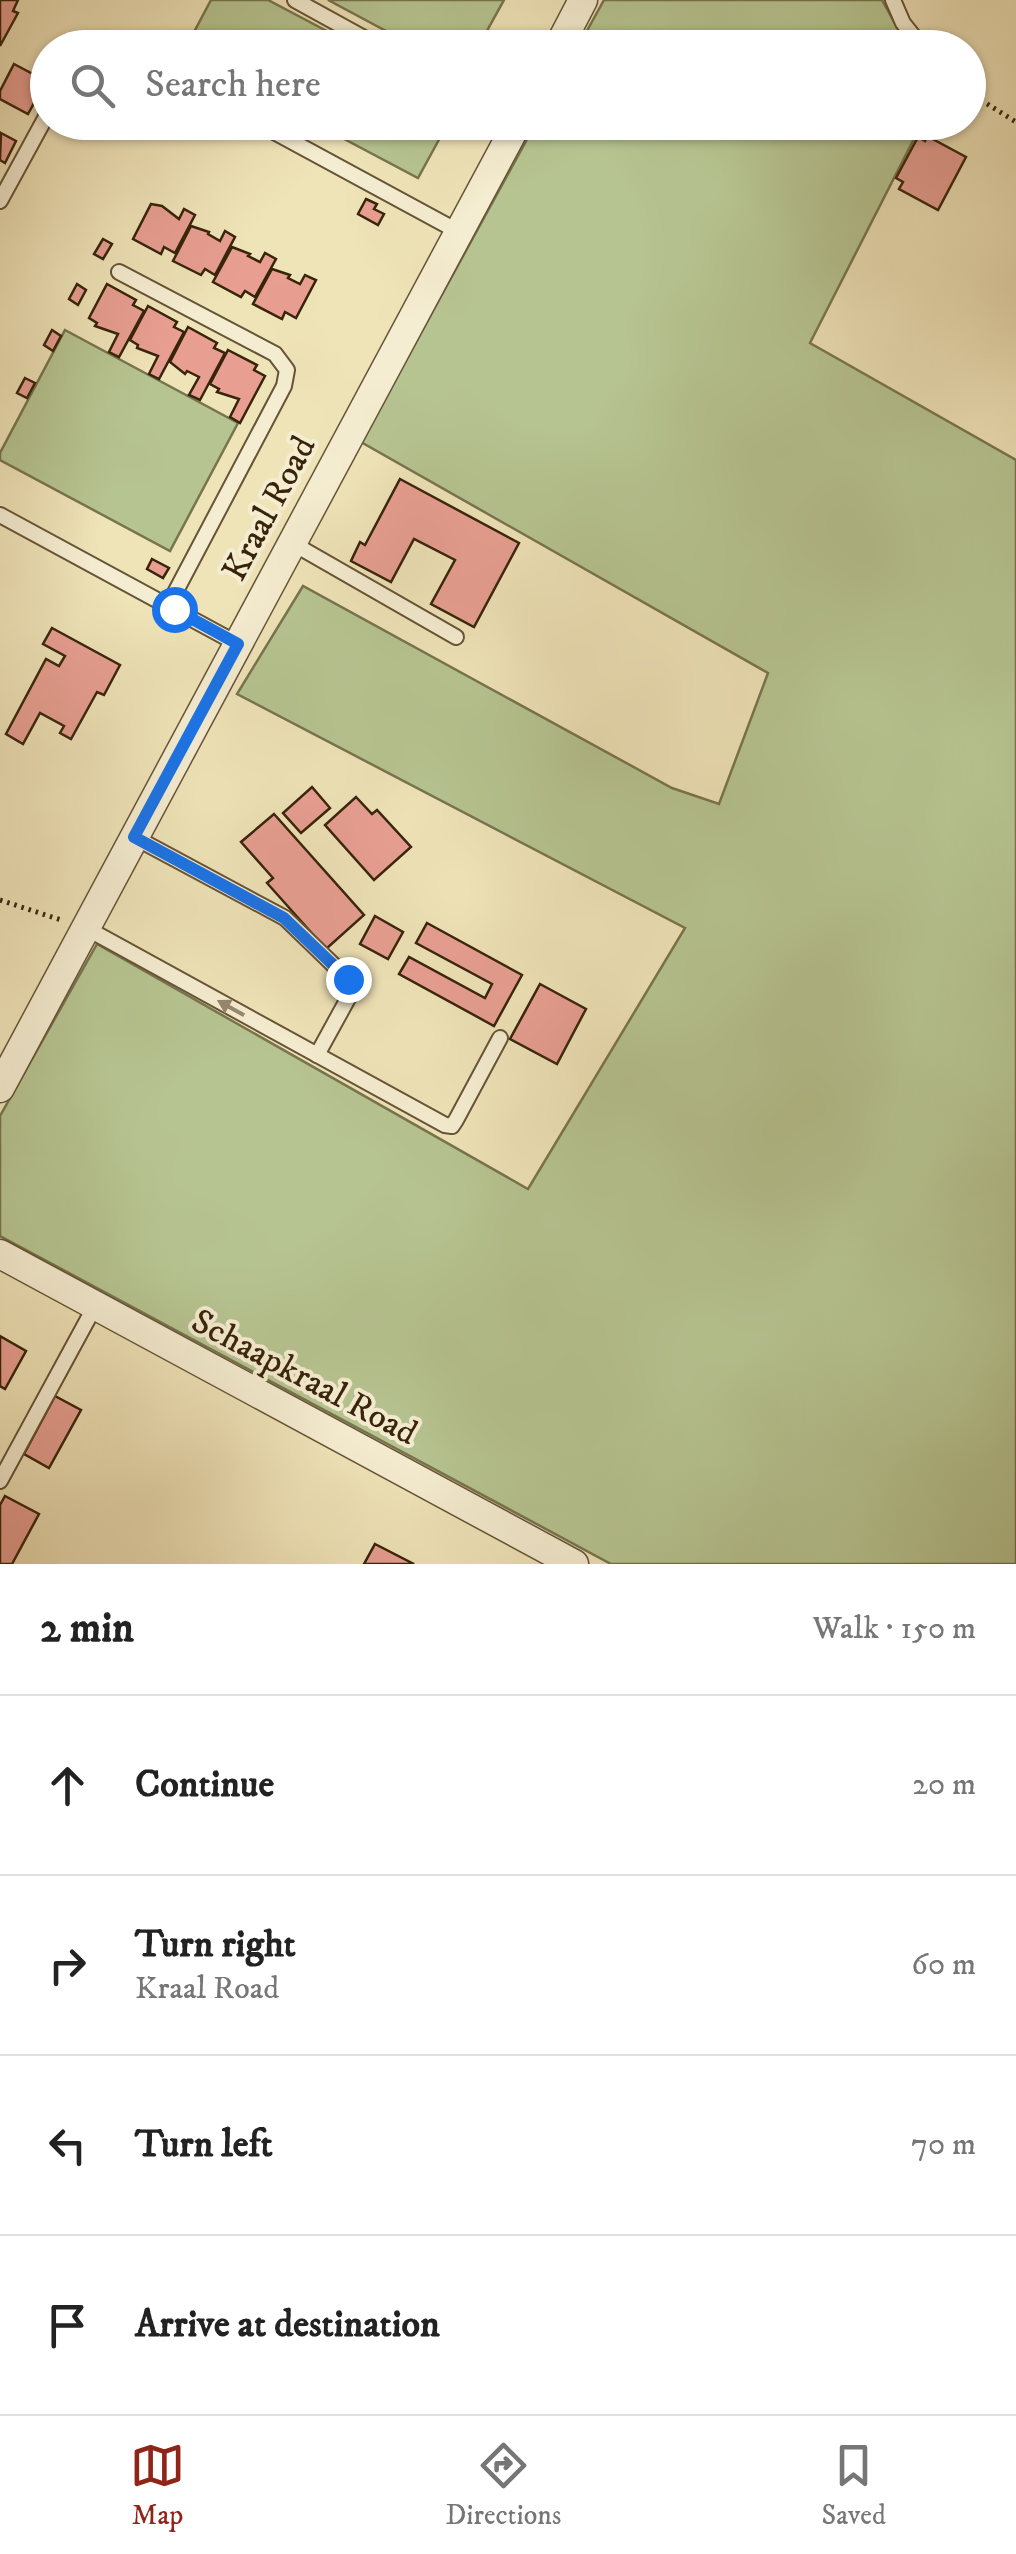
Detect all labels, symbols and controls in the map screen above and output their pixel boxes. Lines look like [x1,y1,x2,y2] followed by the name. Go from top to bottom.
[30,30,986,140] search box
[65,58,120,113] icon: search
[145,61,321,109] text: Search here
[213,428,326,589] street label: Kraal Road
[152,587,198,633] route start
[326,957,372,1003] route end
[217,1000,246,1017] one-way arrow
[184,1300,425,1456] street label: Schaapkraal Road
[40,1603,134,1655] text: 2 min
[813,1609,976,1649] text: Walk · 150 m
[40,1758,95,1813] icon: ahead
[135,1761,274,1809] text: Continue
[912,1765,976,1805] text: 20 m
[135,1921,296,1969] text: Turn right
[40,1938,95,1993] icon: right
[911,1945,976,1985] text: 60 m
[135,1969,279,2009] text: Kraal Road
[40,2118,95,2173] icon: left
[135,2121,273,2169] text: Turn left
[911,2125,976,2165] text: 70 m
[40,2298,95,2353] icon: arrive
[135,2301,440,2349] text: Arrive at destination
[130,2438,185,2533] tab: Map
[445,2438,561,2533] tab: Directions
[822,2438,886,2533] tab: Saved

